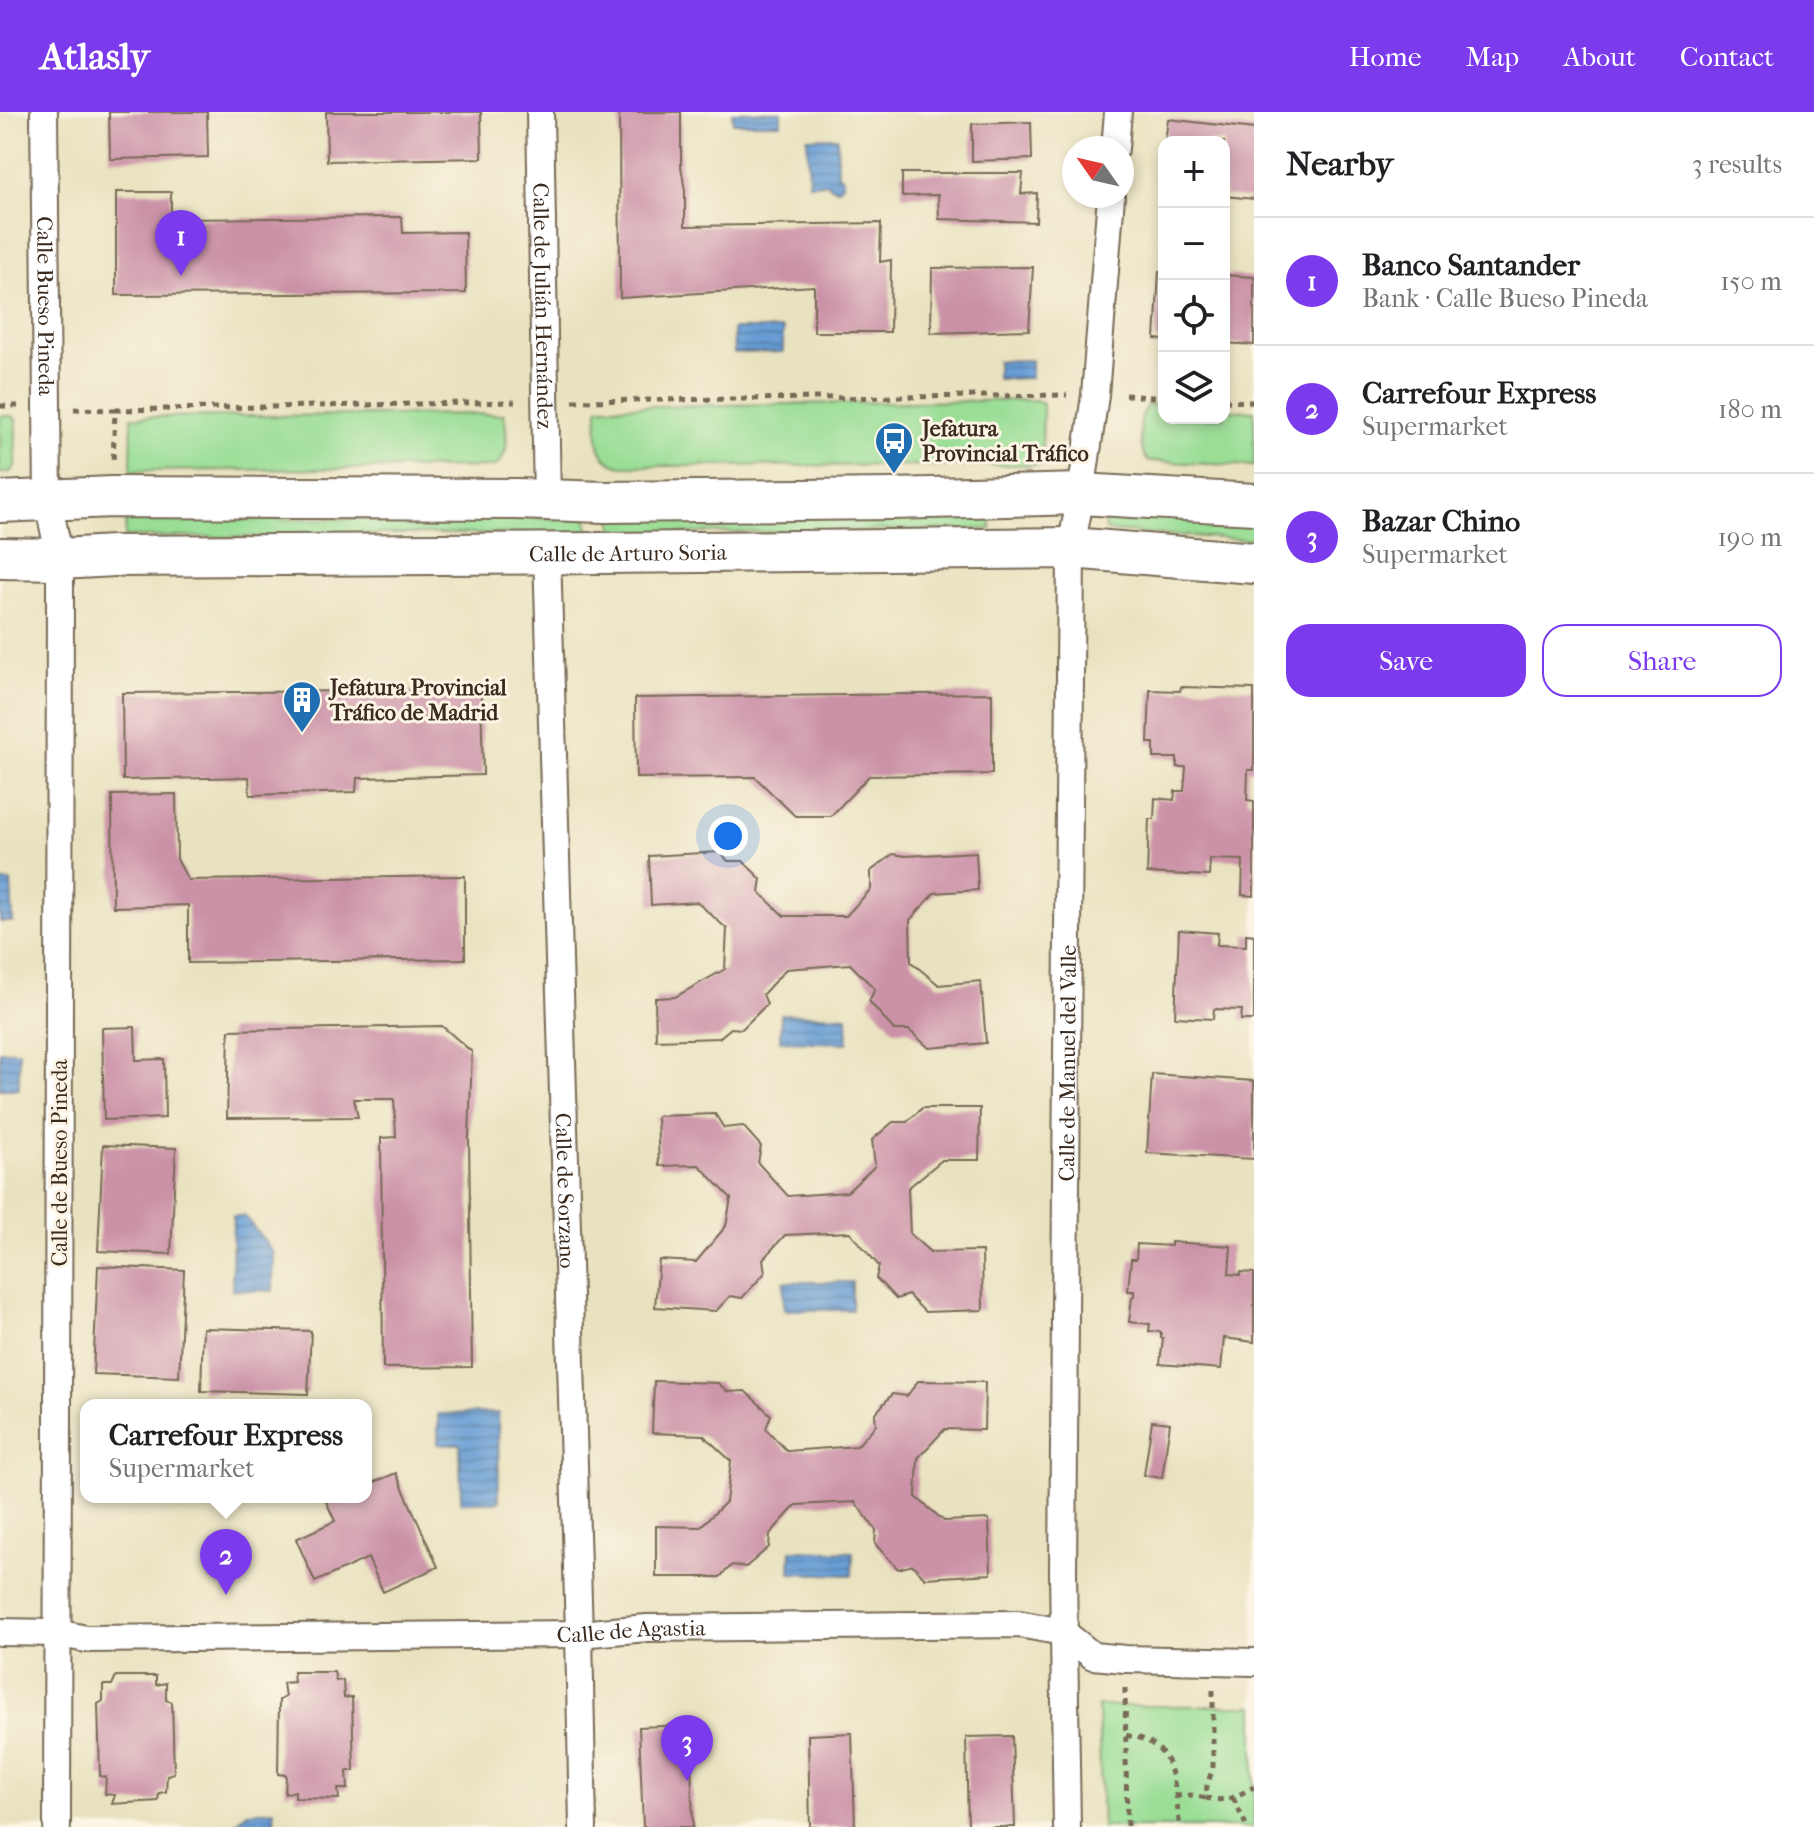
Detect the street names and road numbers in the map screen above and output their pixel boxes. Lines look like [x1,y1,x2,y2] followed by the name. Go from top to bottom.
[527,182,558,430] street label: Calle de Julián Hernández
[31,216,59,397] street label: Calle Bueso Pineda
[529,540,728,567] street label: Calle de Arturo Soria
[1054,944,1082,1182] street label: Calle de Manuel del Valle
[47,1059,73,1267] street label: Calle de Bueso Pineda
[550,1113,580,1269] street label: Calle de Sorzano
[557,1615,707,1648] street label: Calle de Agastia

